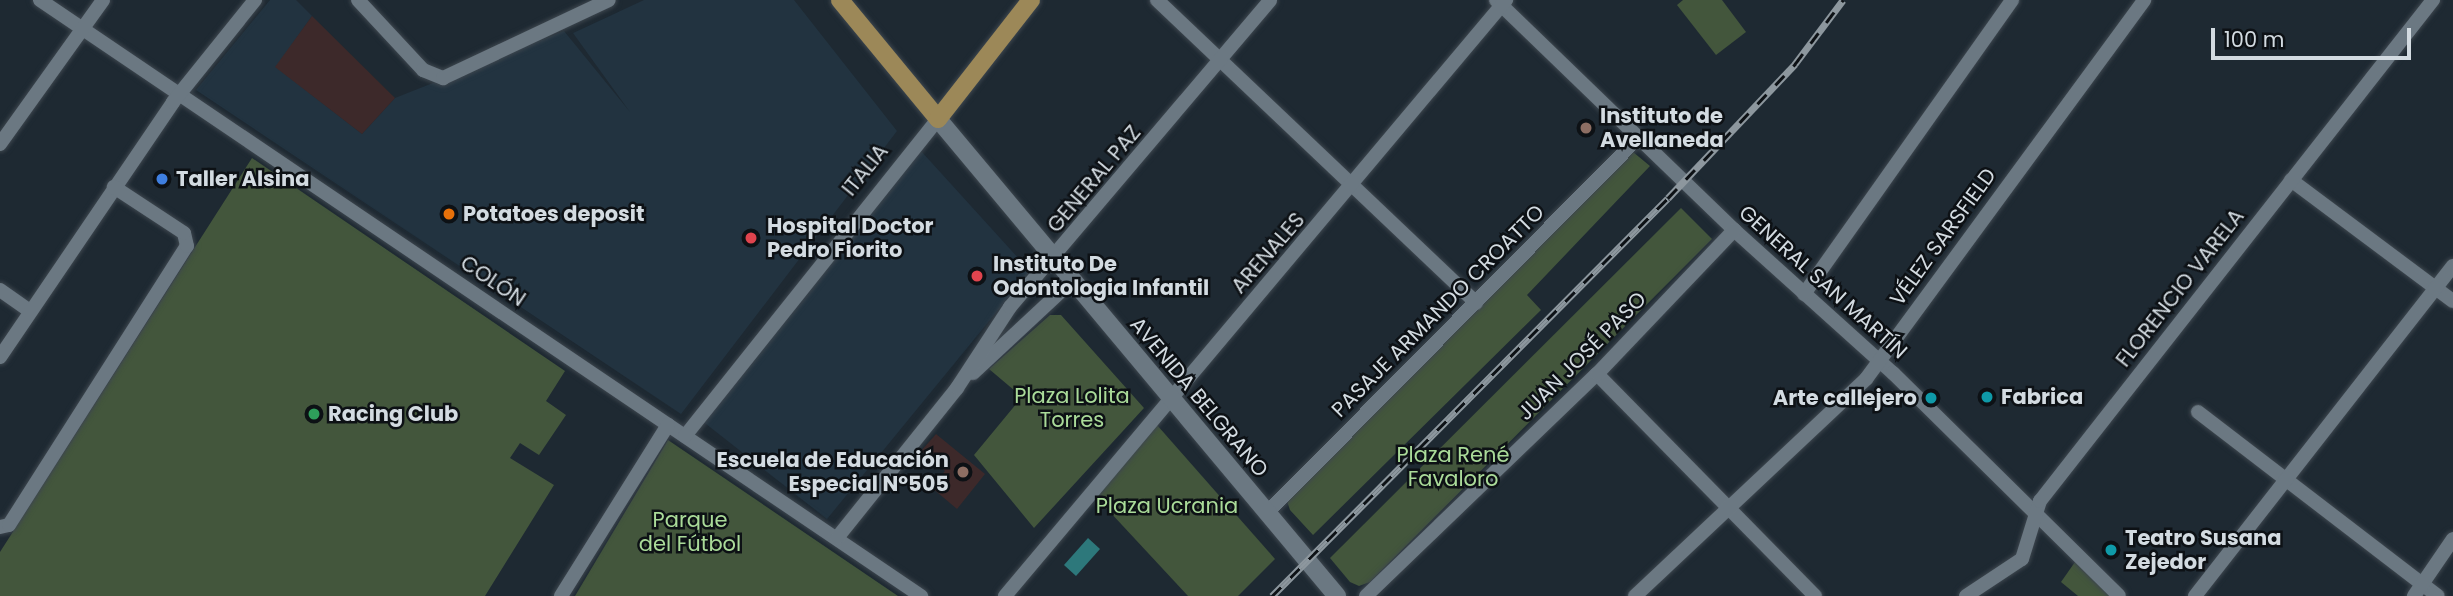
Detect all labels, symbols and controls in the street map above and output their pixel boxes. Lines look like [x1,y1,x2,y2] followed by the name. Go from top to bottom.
[2215,14,2414,58] scale bar
[2224,25,2284,54] text: 100 m
[1600,103,1724,153] place label: Instituto de Avellaneda
[1042,120,1146,238] street label: GENERAL PAZ
[1578,120,1594,136] marker: Instituto de Avellaneda
[837,139,893,201] street label: ITALIA
[1885,163,2001,311] street label: VÉLEZ SARSFIELD
[176,166,309,192] place label: Taller Alsina
[154,171,170,187] marker: Taller Alsina
[1327,200,1549,422] street label: PASAJE ARMANDO CROATTO
[1734,200,1912,364] street label: GENERAL SAN MARTÍN
[463,201,645,227] place label: Potatoes deposit
[2111,204,2249,372] street label: FLORENCIO VARELA
[441,206,457,222] marker: Potatoes deposit
[1226,207,1310,299] street label: ARENALES
[767,213,934,263] place label: Hospital Doctor Pedro Fiorito
[741,228,761,248] marker: Hospital Doctor Pedro Fiorito
[456,250,530,312] street label: COLÓN
[993,251,1209,301] place label: Instituto De Odontologia Infantil
[967,266,987,286] marker: Instituto De Odontologia Infantil
[1513,287,1651,425] street label: JUAN JOSÉ PASO
[1125,312,1273,482] street label: AVENIDA BELGRANO
[1014,383,1130,433] park label: Plaza Lolita Torres
[2001,384,2083,410] place label: Fabrica
[1773,385,1917,411] place label: Arte callejero
[1979,389,1995,405] marker: Fabrica
[1923,390,1939,406] marker: Arte callejero
[328,401,458,427] place label: Racing Club
[306,406,322,422] marker: Racing Club
[1396,442,1510,492] park label: Plaza René Favaloro
[716,447,949,497] place label: Escuela de Educación Especial N°505
[955,464,971,480] marker: Escuela de Educación Especial N°505
[1096,493,1238,519] park label: Plaza Ucrania
[639,507,741,557] park label: Parque del Fútbol
[2125,525,2281,575] place label: Teatro Susana Zejedor
[2103,542,2119,558] marker: Teatro Susana Zejedor

